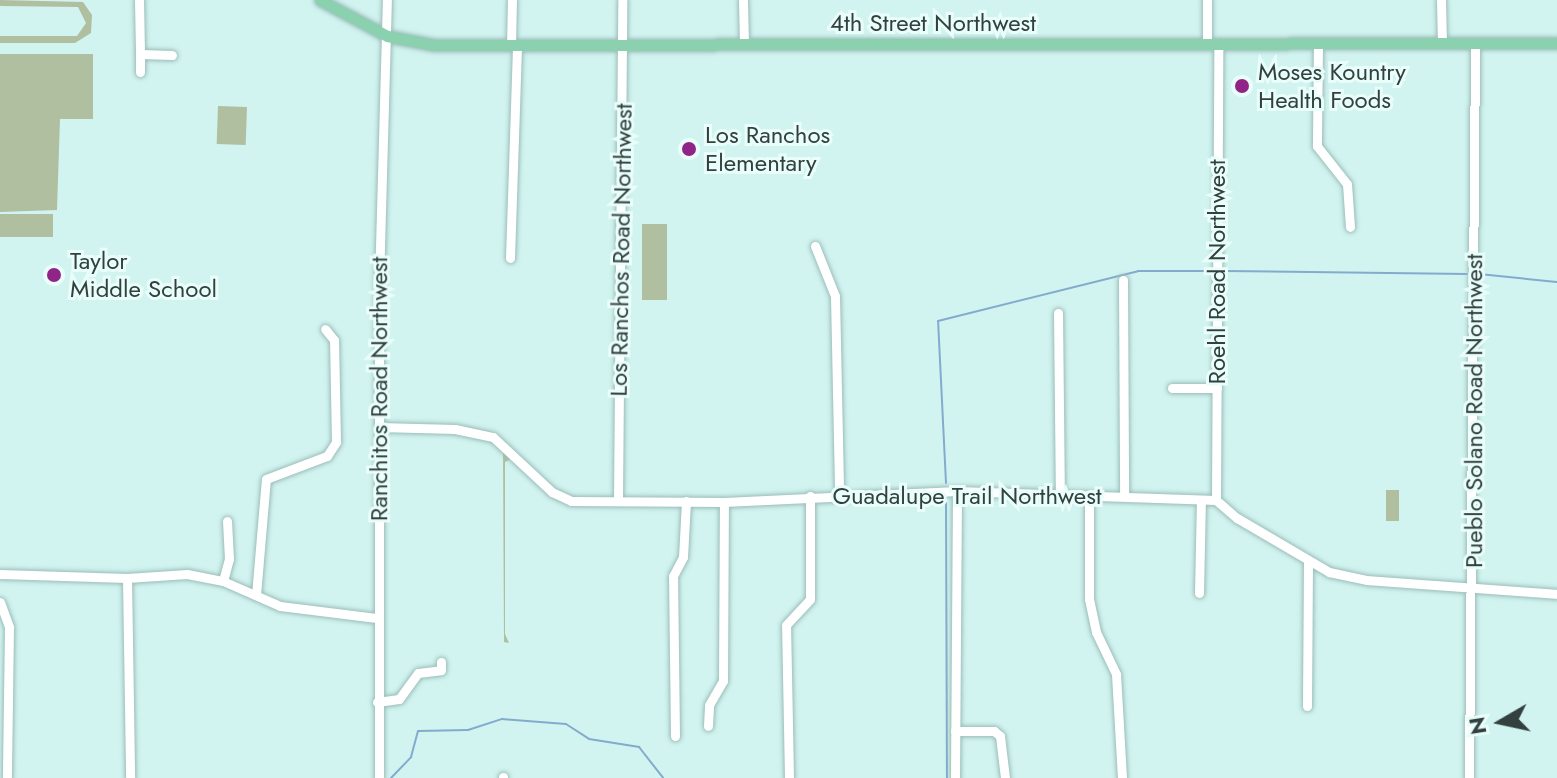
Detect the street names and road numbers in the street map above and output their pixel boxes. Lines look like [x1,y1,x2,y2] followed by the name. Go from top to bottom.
[830,9,1036,37] street label: 4th Street Northwest
[604,103,638,397] street label: Los Ranchos Road Northwest
[1203,159,1231,385] street label: Roehl Road Northwest
[1460,254,1488,568] street label: Pueblo Solano Road Northwest
[365,257,393,521] street label: Ranchitos Road Northwest
[832,482,1102,510] street label: Guadalupe Trail Northwest

